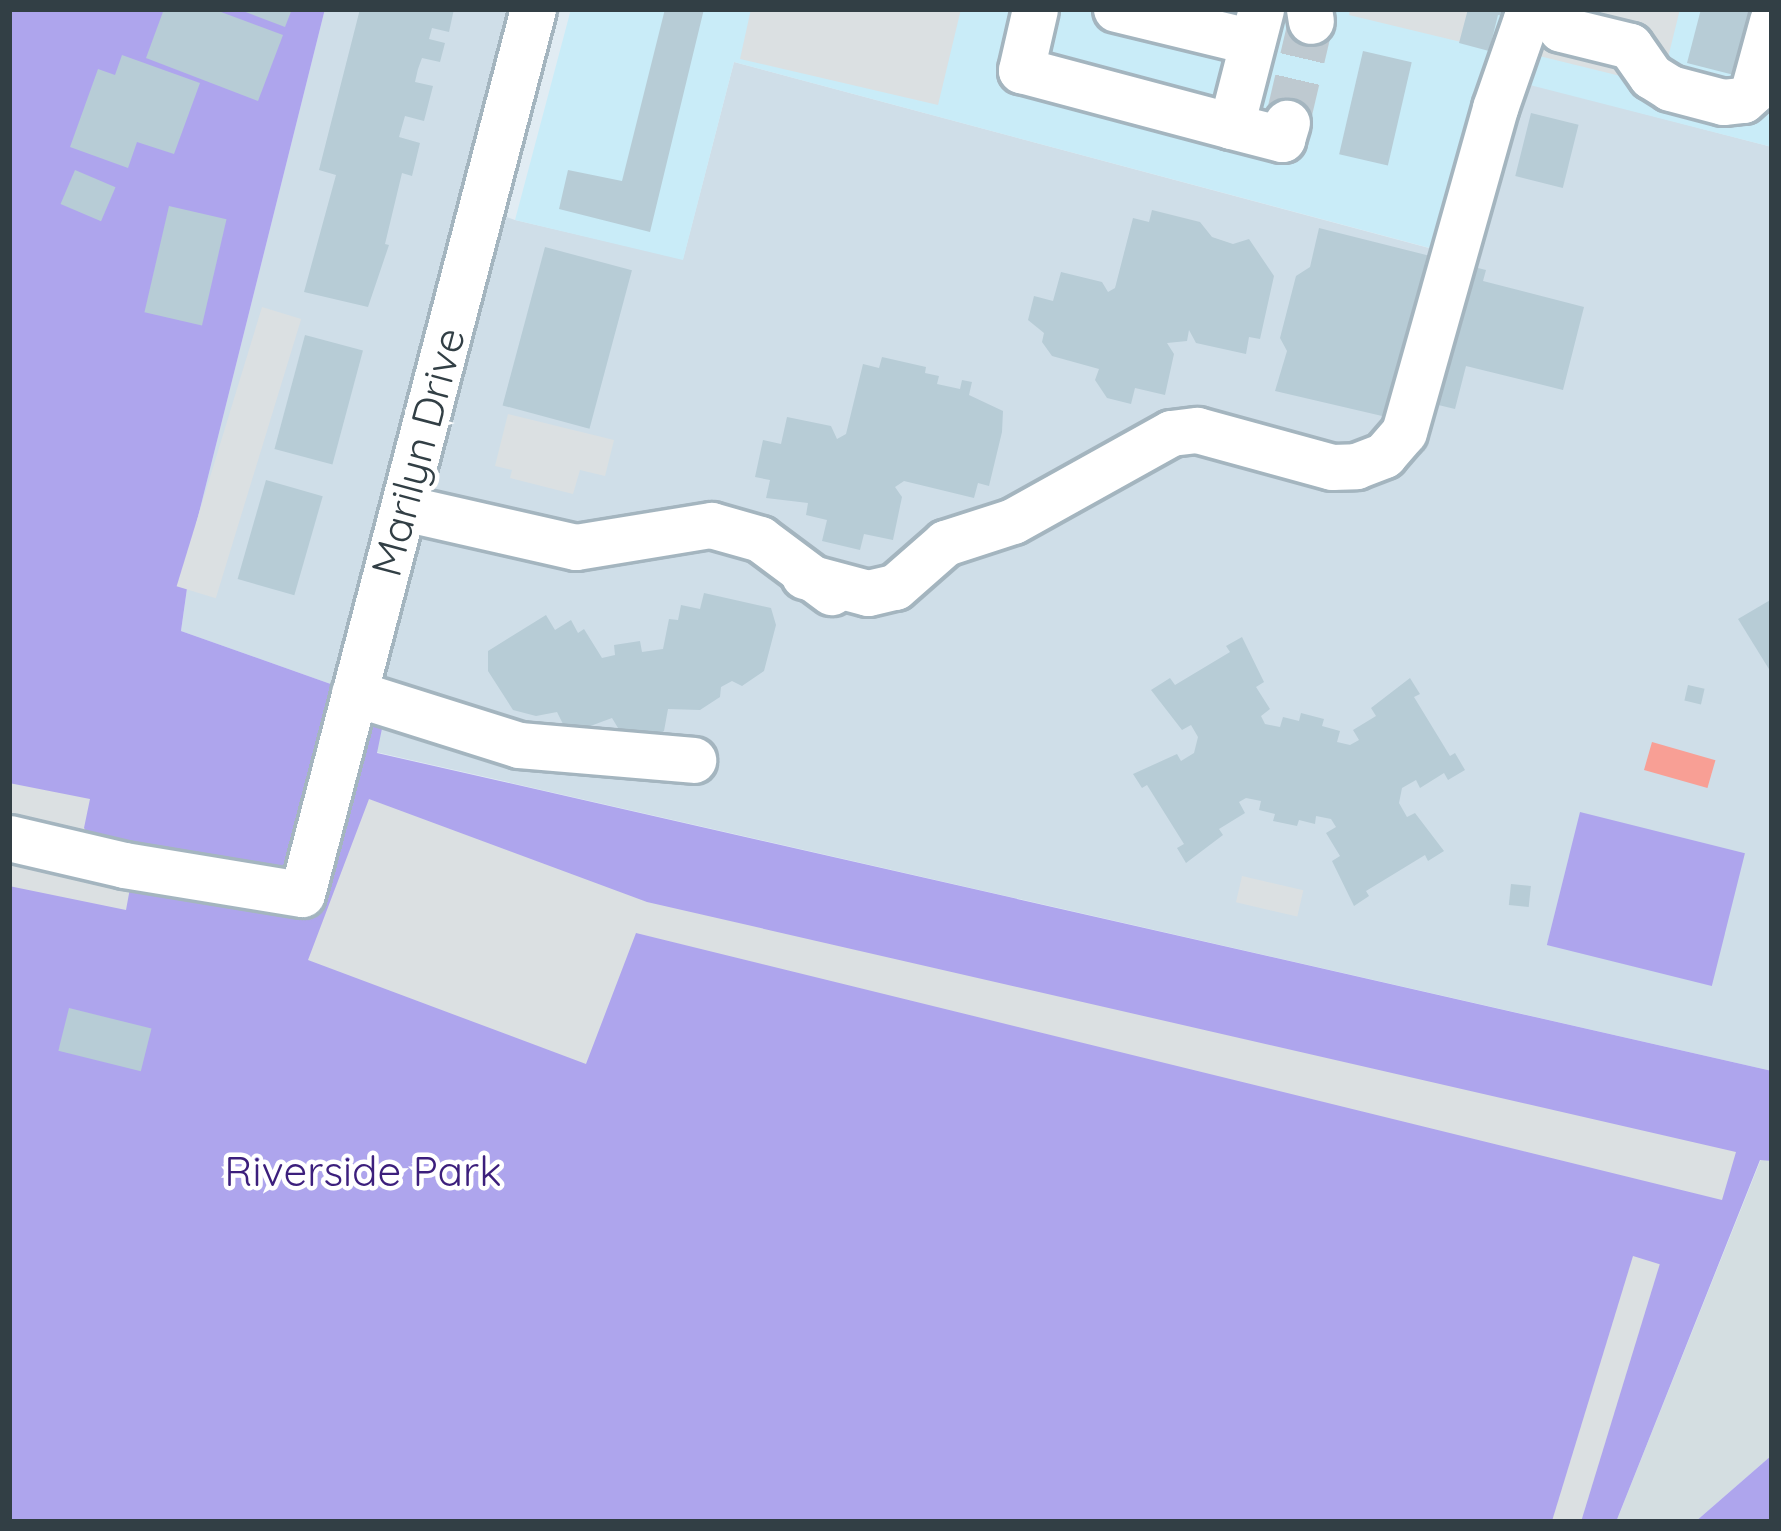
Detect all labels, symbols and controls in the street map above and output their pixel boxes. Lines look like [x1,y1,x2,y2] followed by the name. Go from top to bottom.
[361,322,475,582] street label: Marilyn Drive
[224,1146,502,1196] park label: Riverside Park

